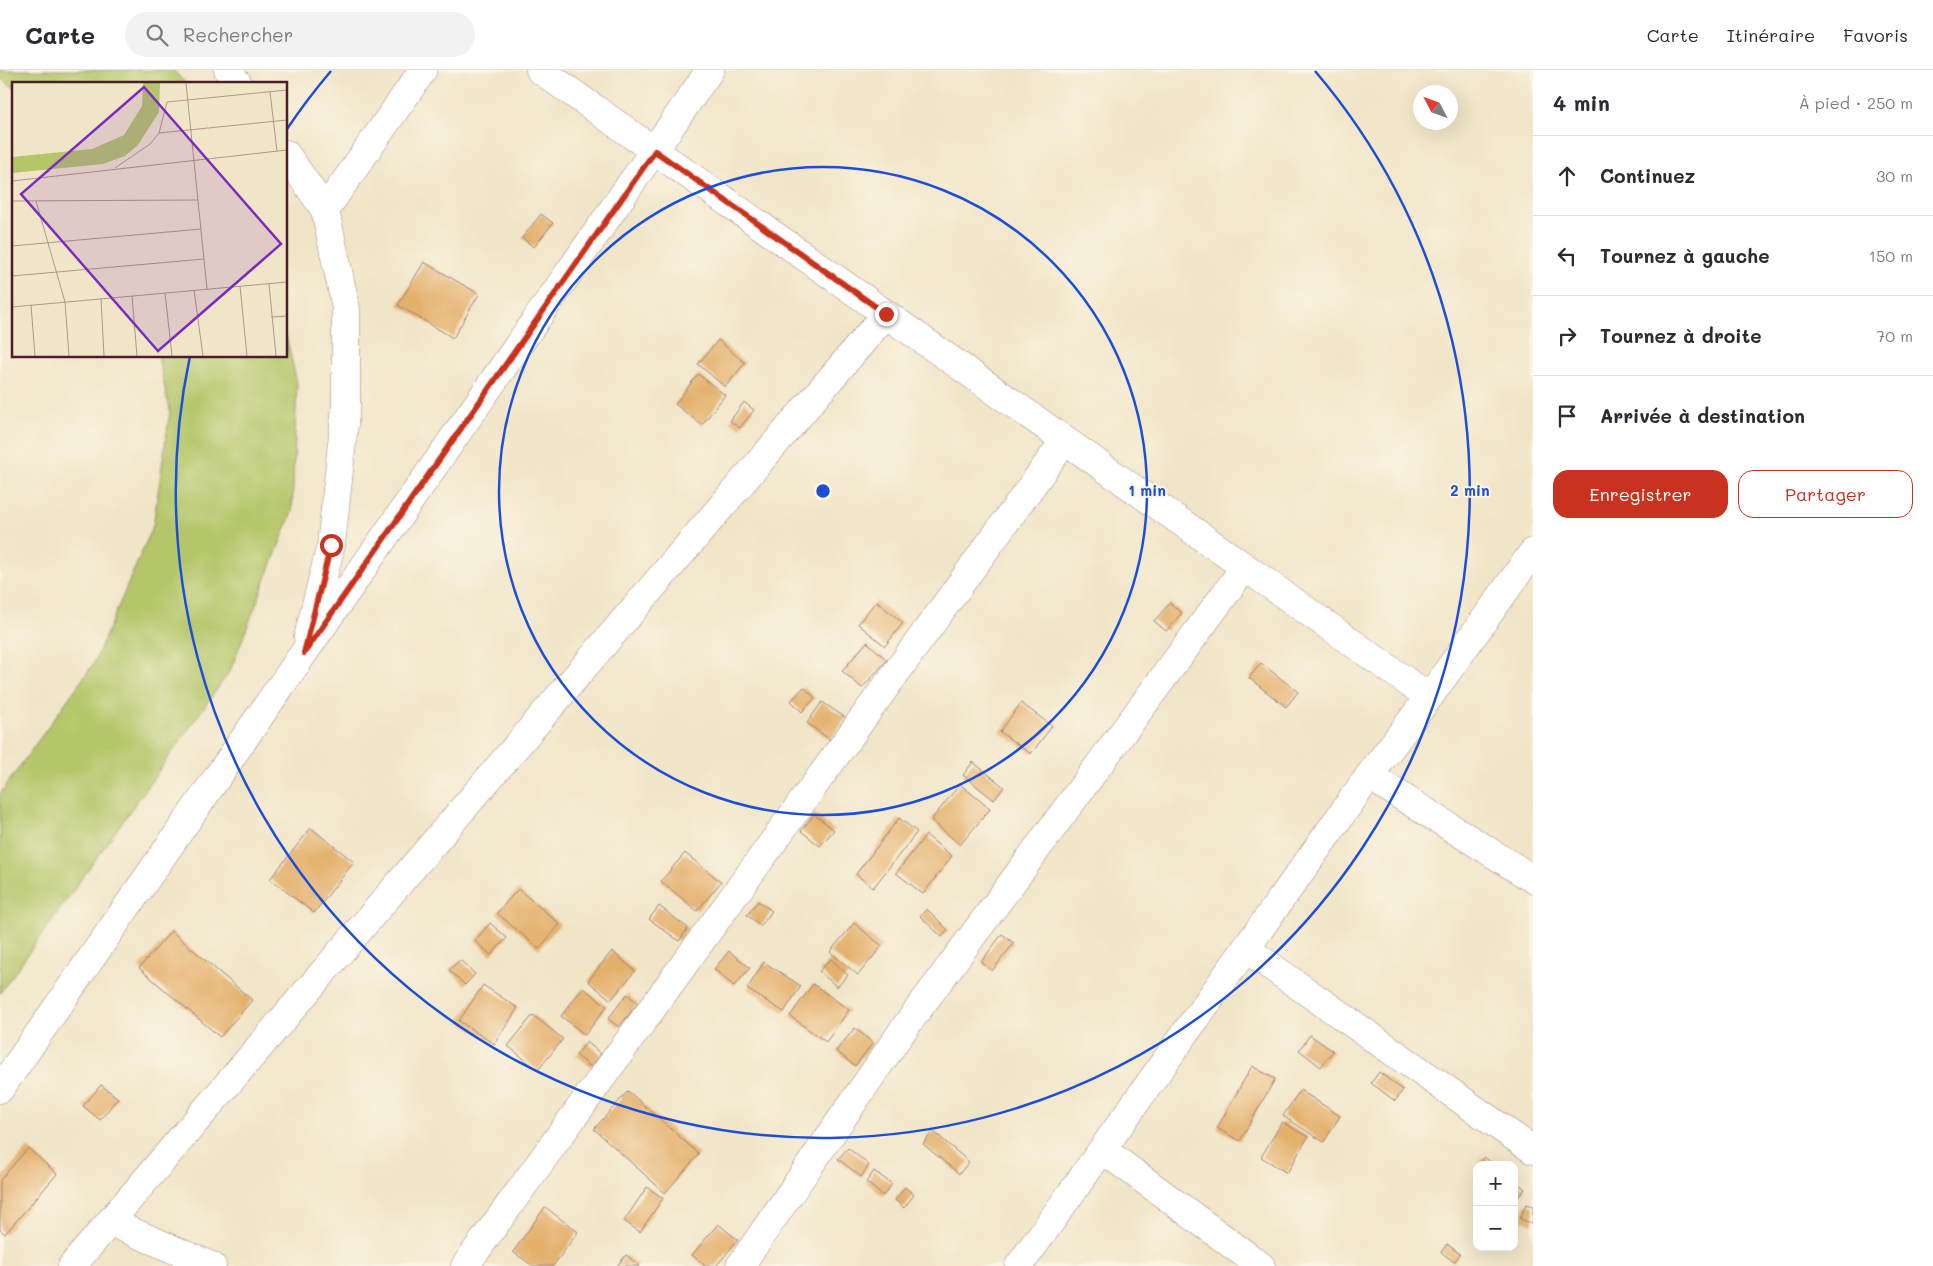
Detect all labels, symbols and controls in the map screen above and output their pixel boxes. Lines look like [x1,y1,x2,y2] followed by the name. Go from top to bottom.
[125,12,475,57] search box
[25,19,95,50] text: Carte
[143,21,171,49] icon: search
[183,22,293,47] text: Rechercher
[1647,23,1699,47] text: Carte
[1727,23,1815,47] text: Itinéraire
[1843,23,1908,47] text: Favoris
[12,82,288,358] inset map
[1413,85,1458,130] north arrow
[1553,89,1610,116] text: 4 min
[1799,92,1913,113] text: À pied · 250 m
[1553,162,1581,190] icon: ahead
[1600,163,1695,188] text: Continuez
[1876,165,1913,186] text: 30 m
[1553,242,1581,270] icon: left
[1600,243,1769,268] text: Tournez à gauche
[1869,245,1913,266] text: 150 m
[875,303,898,326] route end
[1553,322,1581,350] icon: right
[1600,323,1762,348] text: Tournez à droite
[1876,325,1913,346] text: 70 m
[1553,402,1581,430] icon: arrive
[1600,403,1805,428] text: Arrivée à destination
[1553,470,1728,518] button: Enregistrer
[1738,470,1913,518] button: Partager
[1128,480,1166,500] text: 1 min
[1450,480,1490,500] text: 2 min
[814,482,832,500] centre of rings
[320,534,343,557] route start
[1473,1161,1518,1251] map controls
[1473,1161,1518,1206] button: +
[1473,1206,1518,1251] button: −

